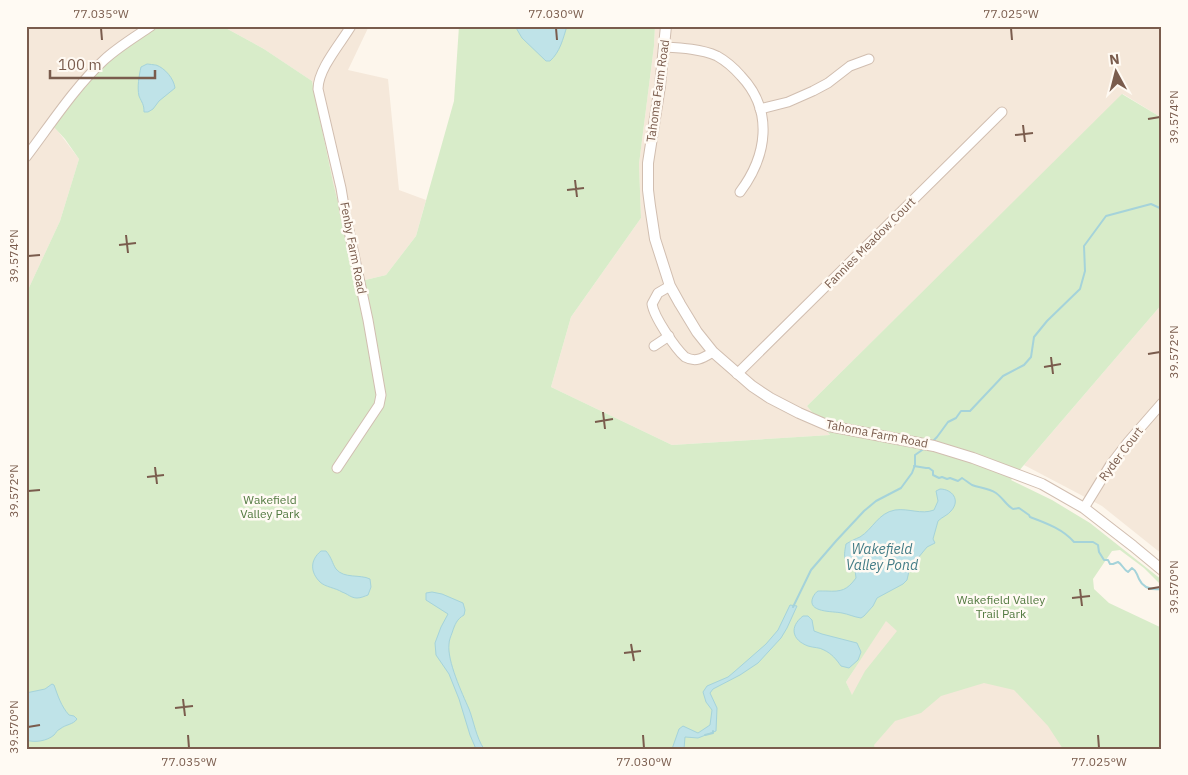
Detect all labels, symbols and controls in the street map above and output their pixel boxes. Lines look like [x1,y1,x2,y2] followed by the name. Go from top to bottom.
[73,6,129,21] text: 77.035°W
[528,6,584,21] text: 77.030°W
[983,6,1039,21] text: 77.025°W
[643,39,672,143] street label: Tahoma Farm Road
[50,48,155,80] scale bar
[1090,48,1140,98] north arrow
[1108,50,1121,69] text: N
[58,55,102,74] text: 100 m
[1166,90,1181,144] text: 39.574°N
[821,194,918,291] street label: Fannies Meadow Court
[337,201,370,295] street label: Fenby Farm Road
[6,229,21,283] text: 39.574°N
[1166,325,1181,379] text: 39.572°N
[825,416,929,451] street label: Tahoma Farm Road
[1095,424,1146,484] street label: Ryder Court
[6,464,21,518] text: 39.572°N
[240,492,300,521] park label: Wakefield Valley Park
[846,540,919,574] water label: Wakefield Valley Pond
[1166,560,1181,614] text: 39.570°N
[957,592,1045,621] park label: Wakefield Valley Trail Park
[6,700,21,754] text: 39.570°N
[161,754,217,769] text: 77.035°W
[616,754,672,769] text: 77.030°W
[1071,754,1127,769] text: 77.025°W

